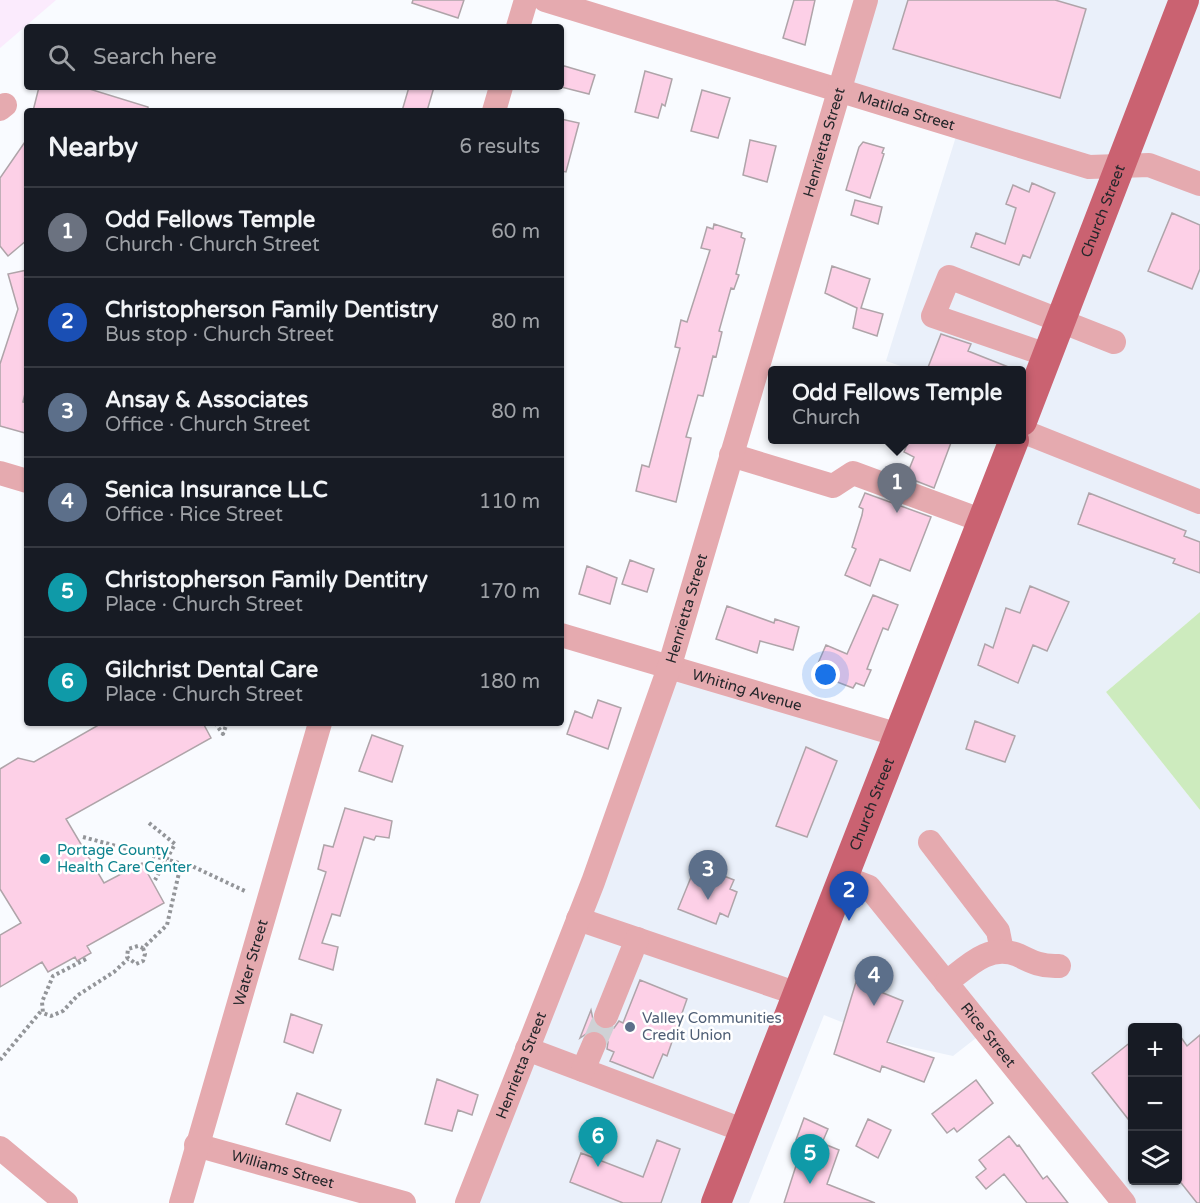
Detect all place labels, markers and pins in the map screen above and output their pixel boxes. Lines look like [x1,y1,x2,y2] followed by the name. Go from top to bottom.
[878,464,916,513] pin: 1
[57,841,192,876] place label: Portage County Health Care Center
[688,850,728,900] pin: 3
[38,852,52,866] marker: Portage County Health Care Center
[830,872,868,921] pin: 2
[854,956,894,1006] pin: 4
[642,1009,782,1044] place label: Valley Communities Credit Union
[623,1020,637,1034] marker: Valley Communities Credit Union
[578,1118,618,1167] pin: 6
[790,1134,830,1184] pin: 5

